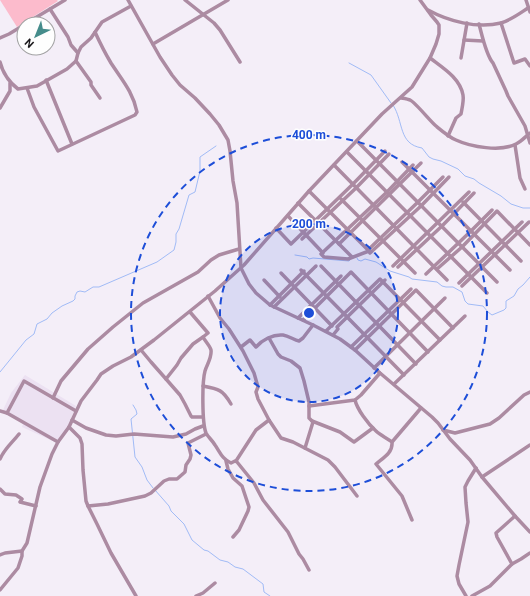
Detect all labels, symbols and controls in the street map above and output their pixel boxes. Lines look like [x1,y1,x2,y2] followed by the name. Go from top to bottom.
[16,16,56,56] north arrow
[22,35,37,50] text: N
[292,128,326,142] text: 400 m
[292,217,326,231] text: 200 m
[302,306,316,320] centre of rings

